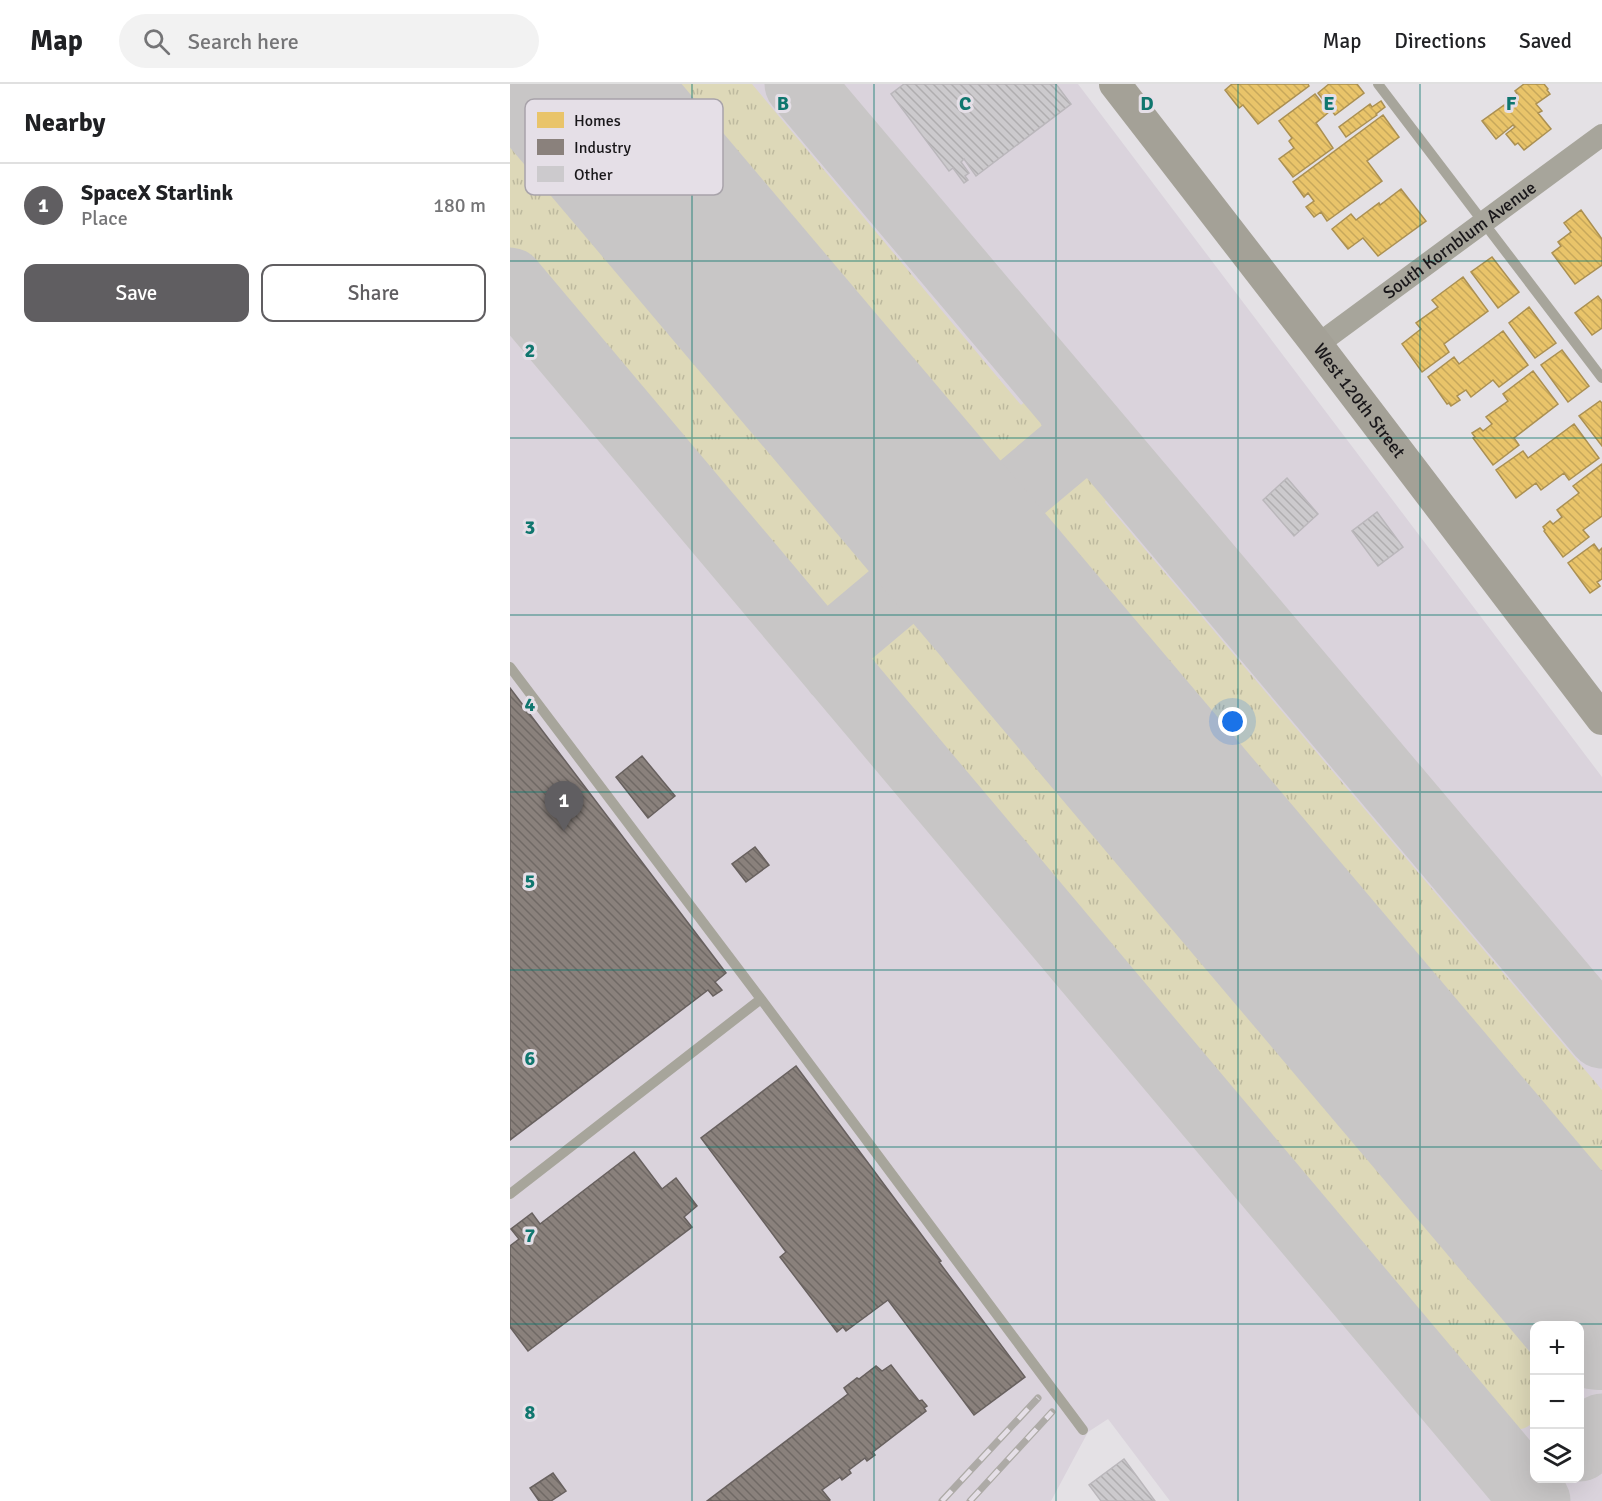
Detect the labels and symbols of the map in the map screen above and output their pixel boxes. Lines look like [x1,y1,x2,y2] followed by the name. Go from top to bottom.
[777,91,789,116] text: B
[959,91,971,116] text: C
[1140,91,1154,116] text: D
[1323,91,1335,116] text: E
[1506,91,1517,116] text: F
[525,99,723,195] legend
[574,111,621,131] text: Homes
[574,138,632,158] text: Industry
[574,165,613,185] text: Other
[1379,176,1540,304] street label: South Kornblum Avenue
[525,338,535,363] text: 2
[1309,339,1410,462] street label: West 120th Street
[525,515,535,540] text: 3
[525,692,536,717] text: 4
[1218,707,1247,736] your location
[544,782,584,831] pin: 1
[525,869,535,894] text: 5
[525,1046,536,1071] text: 6
[525,1223,536,1248] text: 7
[525,1400,536,1425] text: 8

